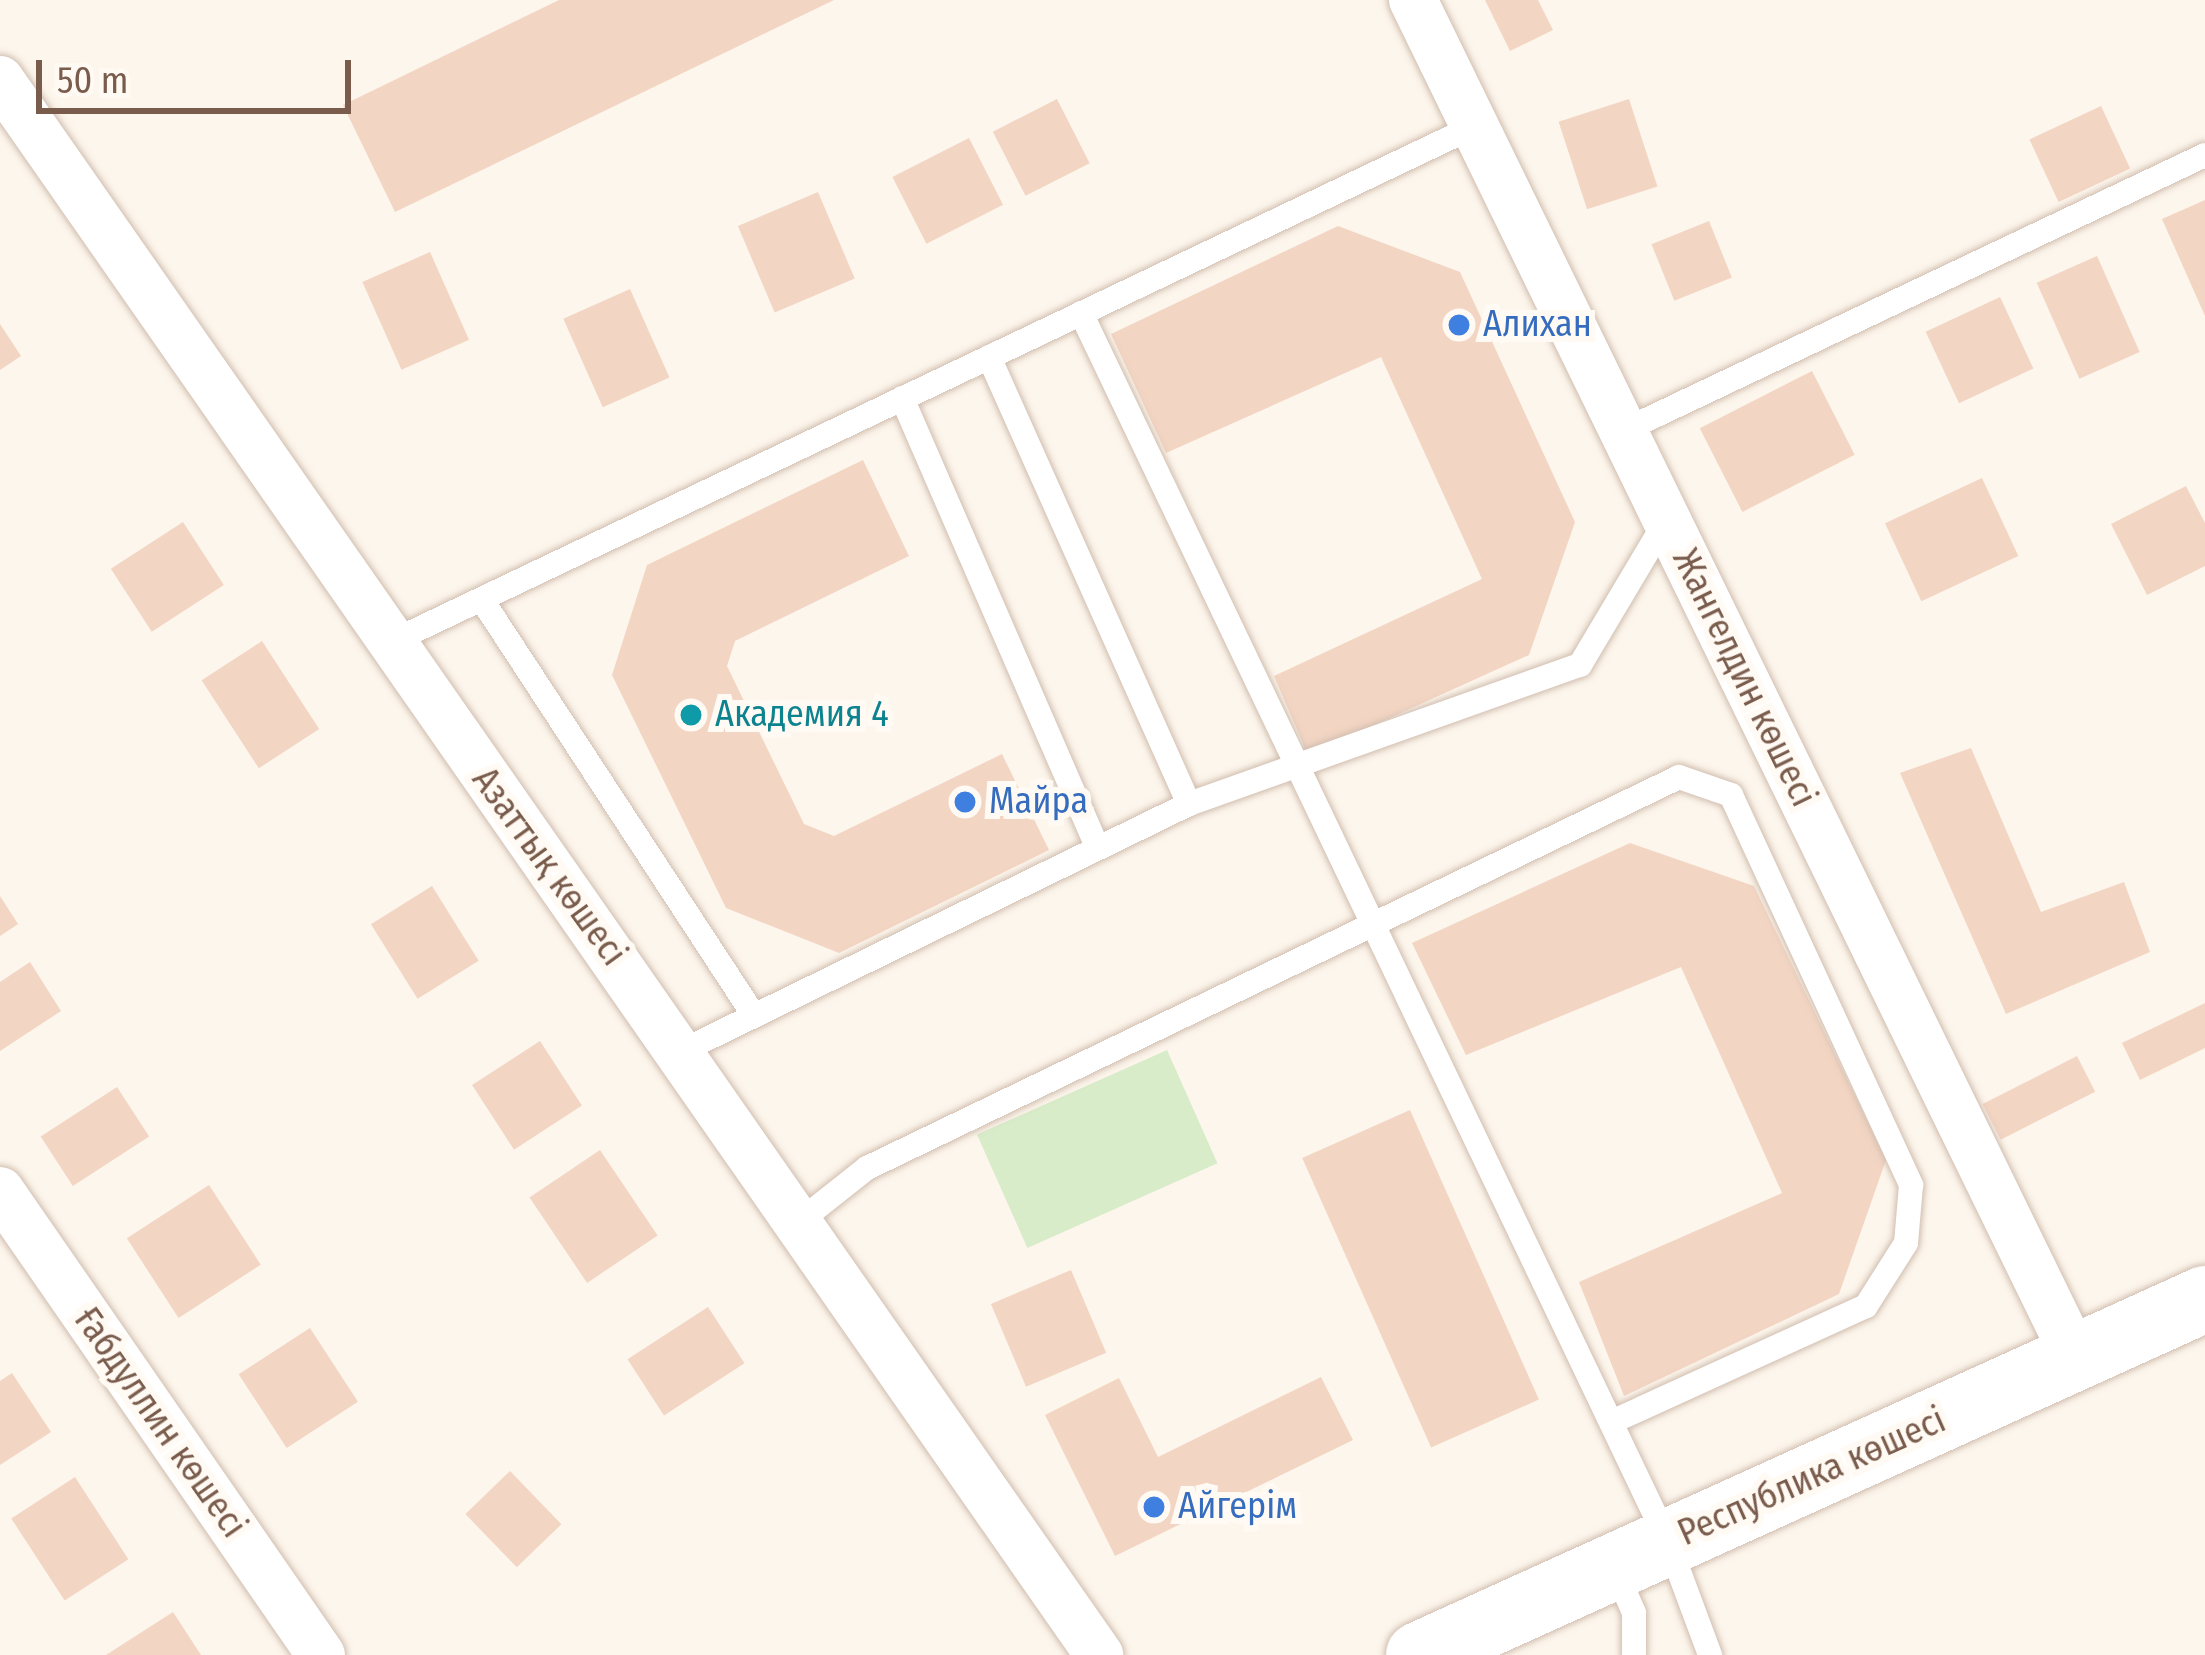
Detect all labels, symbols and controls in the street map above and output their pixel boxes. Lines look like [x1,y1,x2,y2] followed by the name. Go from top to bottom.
[42,36,357,110] scale bar
[57,59,128,103] text: 50 m
[1483,303,1592,347] place label: Алихан
[1446,312,1472,338] marker: Алихан
[1663,542,1825,814] street label: Жангелдин көшесі
[715,693,889,737] place label: Академия 4
[678,702,704,728] marker: Академия 4
[463,760,635,974] street label: Азаттық көшесі
[989,780,1088,824] place label: Майра
[952,789,978,815] marker: Майра
[65,1300,255,1546] street label: Ғабдуллин көшесі
[1672,1399,1952,1555] street label: Республика көшесі
[1178,1485,1297,1529] place label: Айгерім
[1141,1494,1167,1520] marker: Айгерім

